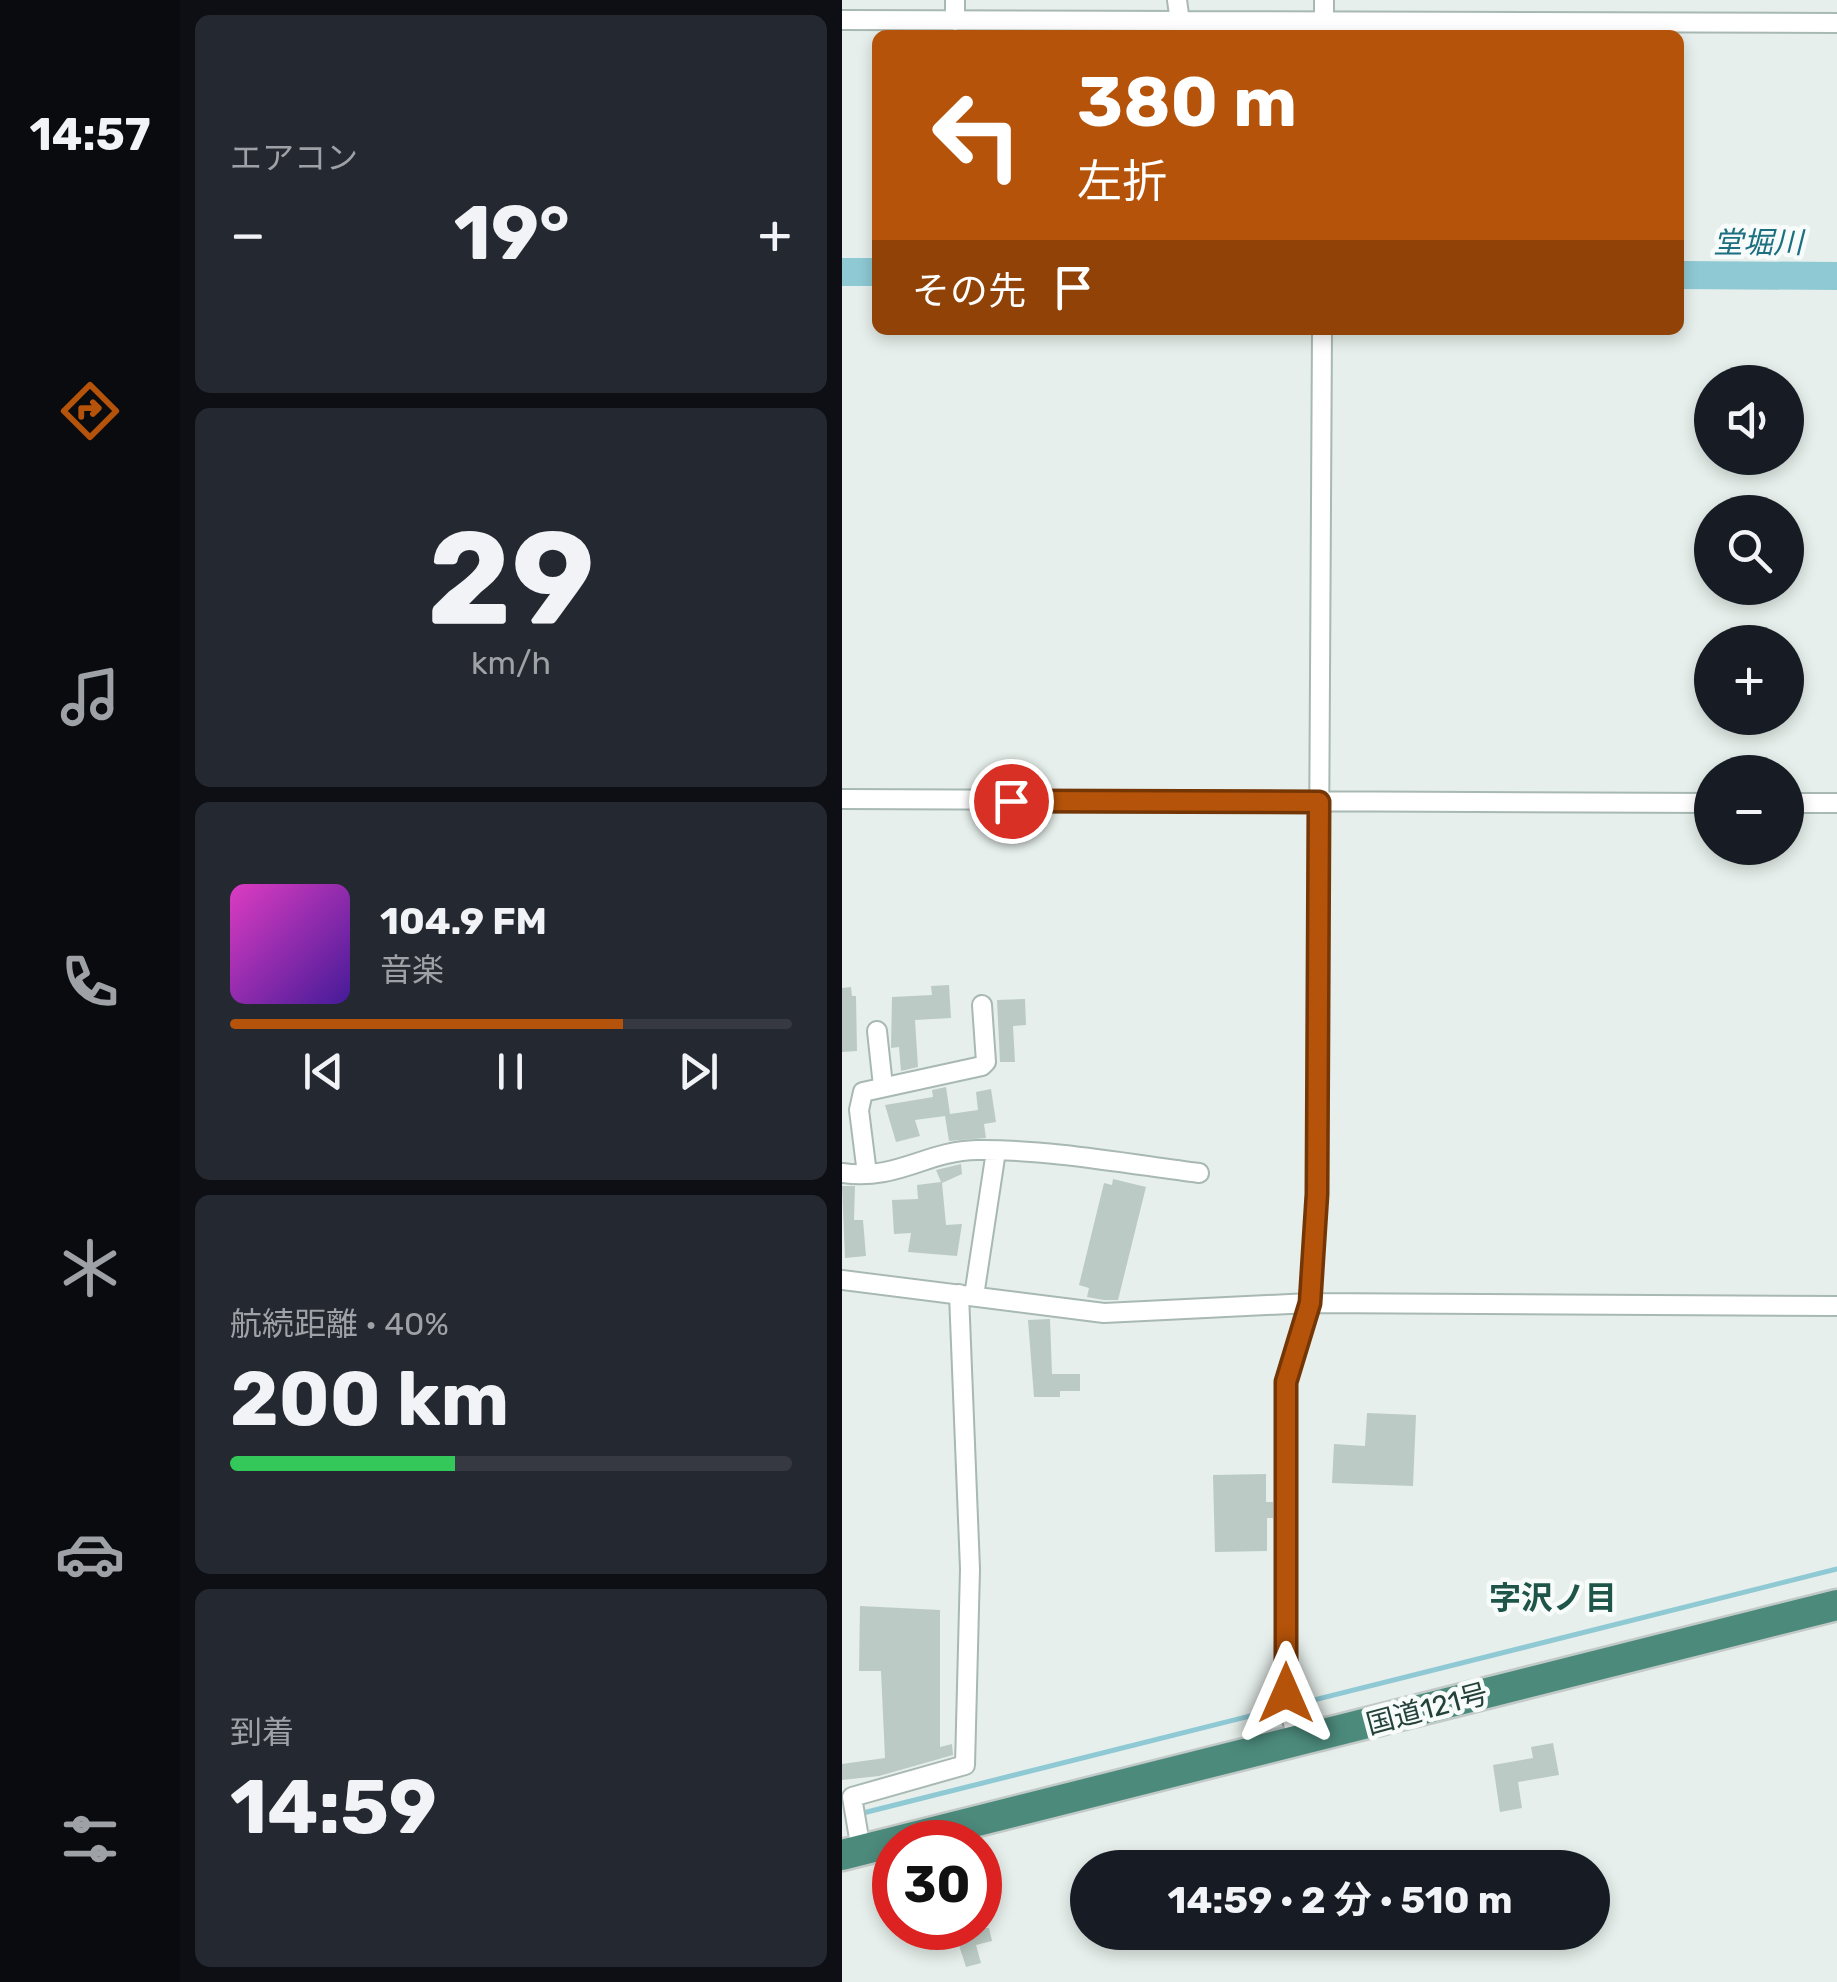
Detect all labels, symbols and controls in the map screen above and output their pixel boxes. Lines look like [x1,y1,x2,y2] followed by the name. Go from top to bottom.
[1077,61,1297,144] text: 380 m
[912,70,1042,200] icon: left
[29,108,151,161] text: 14:57
[230,139,358,177] text: エアコン
[1077,155,1167,208] text: 左折
[454,189,570,278] text: 19°
[230,202,266,267] text: −
[758,202,792,267] text: +
[1713,225,1806,261] water label: 堂堀川
[1046,260,1101,315] icon: arrive
[912,268,1026,314] text: その先
[1694,365,1804,865] map controls
[1694,365,1804,475] button: sound
[55,376,125,446] icon: directions
[1694,495,1804,605] button: search
[427,501,595,656] text: 29
[1694,625,1804,735] button: +
[471,644,551,682] text: km/h
[55,662,125,732] icon: music
[1694,755,1804,865] button: −
[969,759,1054,844] pin
[984,774,1039,829] icon: arrive
[380,898,547,944] text: 104.9 FM
[55,947,125,1017] icon: phone
[380,951,444,989] text: 音楽
[296,1044,351,1099] icon: previous
[483,1044,538,1099] icon: pause
[671,1044,726,1099] icon: next
[55,1233,125,1303] icon: climate
[230,1305,449,1343] text: 航続距離 · 40%
[230,1355,509,1444] text: 200 km
[55,1519,125,1589] icon: car
[1489,1579,1617,1617] district label: 字沢ノ目
[1234,1641,1338,1745] position arrow
[1363,1677,1491,1741] street label: 国道121号
[230,1713,294,1751] text: 到着
[230,1763,437,1852] text: 14:59
[55,1804,125,1874] icon: filters
[872,1820,1002,1950] speed limit sign: 30
[1168,1877,1513,1923] text: 14:59 · 2 分 · 510 m

